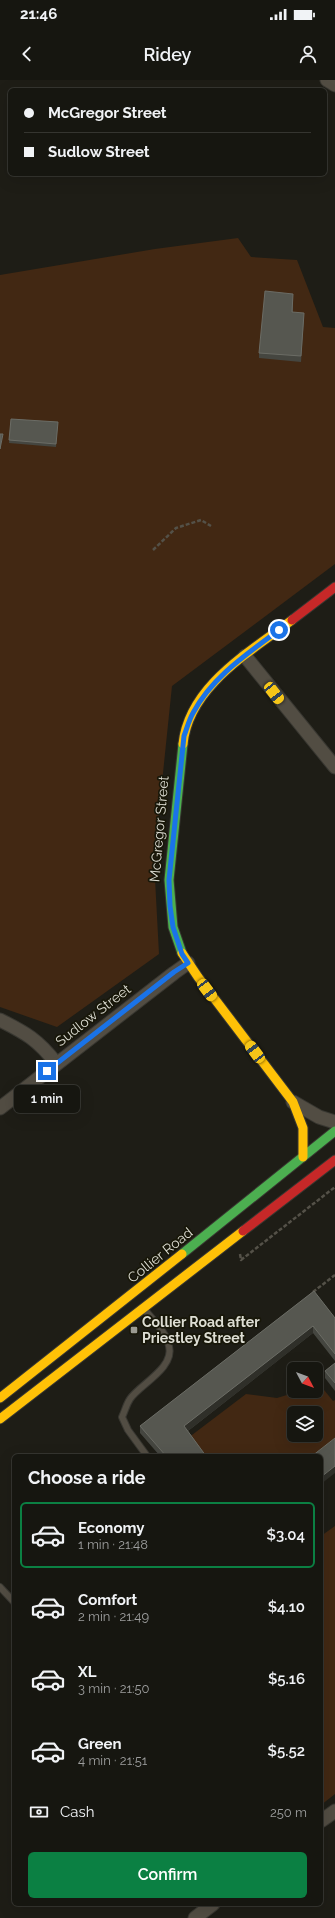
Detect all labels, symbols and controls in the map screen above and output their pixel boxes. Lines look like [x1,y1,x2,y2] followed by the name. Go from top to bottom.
[20,5,57,23] text: 21:46
[16,43,38,65] icon: back
[297,43,319,65] icon: person
[144,44,191,65] text: Ridey
[48,104,167,122] text: McGregor Street
[48,143,150,161] text: Sudlow Street
[270,621,288,639] route start
[262,680,286,706] car
[146,775,172,883] street label: McGregor Street
[195,977,219,1003] car
[52,981,134,1049] street label: Sudlow Street
[243,1039,267,1065] car
[38,1062,56,1080] route end
[14,1085,80,1113] callout: 1 min
[31,1091,63,1106] text: 1 min
[124,1224,196,1286] street label: Collier Road
[142,1314,260,1346] place label: Collier Road after Priestley Street
[129,1325,139,1335] marker: Collier Road after Priestley Street
[287,1362,323,1398] north arrow
[287,1362,323,1442] map controls
[287,1406,323,1442] button: layers
[28,1467,146,1488] text: Choose a ride
[30,1517,66,1553] icon: car
[78,1519,145,1537] text: Economy
[267,1526,305,1544] text: $3.04
[78,1537,148,1552] text: 1 min · 21:48
[30,1589,66,1625] icon: car
[78,1591,137,1609] text: Comfort
[268,1598,305,1616] text: $4.10
[78,1609,149,1624] text: 2 min · 21:49
[30,1661,66,1697] icon: car
[78,1663,96,1681] text: XL
[268,1670,305,1688] text: $5.16
[78,1681,150,1696] text: 3 min · 21:50
[30,1733,66,1769] icon: car
[78,1735,122,1753] text: Green
[268,1742,305,1760] text: $5.52
[78,1753,147,1768] text: 4 min · 21:51
[28,1801,50,1823] icon: cash
[60,1803,94,1821] text: Cash
[270,1805,307,1820] text: 250 m
[28,1852,307,1898] button: Confirm

